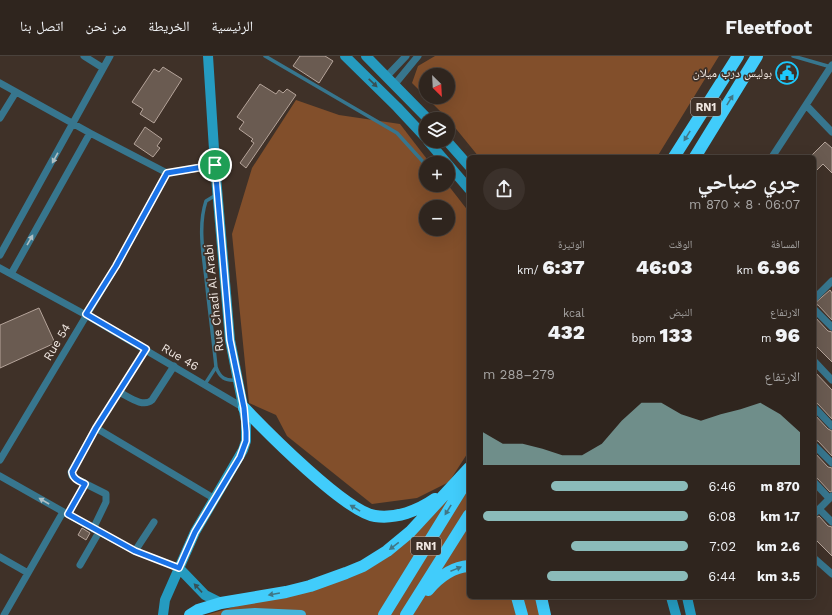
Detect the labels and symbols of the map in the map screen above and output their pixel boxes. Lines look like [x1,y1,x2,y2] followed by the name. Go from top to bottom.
[774,60,800,86] public building icon: بوليس درب ميلان
[693,66,772,80] place label: بوليس درب ميلان
[419,68,455,104] north arrow
[368,78,378,88] one-way arrow
[727,94,734,106] one-way arrow
[691,98,721,116] road number: RN1
[683,131,691,142] one-way arrow
[198,148,232,182] pin
[51,152,58,164] one-way arrow
[27,234,34,246] one-way arrow
[201,244,227,352] street label: Rue Chadi Al Arabi
[41,321,73,363] street label: Rue 54
[159,340,201,374] street label: Rue 46
[38,497,50,504] one-way arrow
[349,504,361,511] one-way arrow
[444,505,452,515] one-way arrow
[411,537,441,555] road number: RN1
[388,542,399,550] one-way arrow
[450,566,461,572] one-way arrow
[193,583,203,593] one-way arrow
[268,592,280,598] one-way arrow

